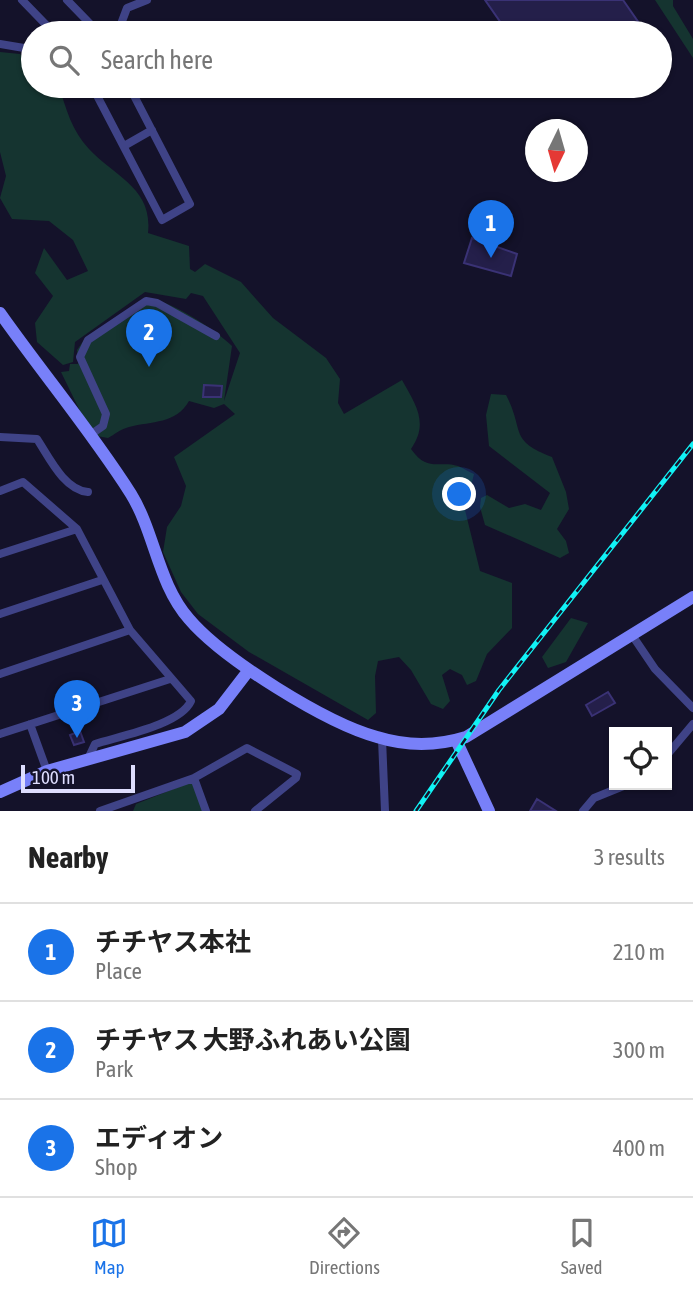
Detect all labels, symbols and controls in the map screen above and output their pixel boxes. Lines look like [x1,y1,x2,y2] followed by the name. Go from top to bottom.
[21,21,672,98] search box
[45,41,83,79] icon: search
[101,45,213,75] text: Search here
[525,119,588,182] north arrow
[468,200,514,258] pin: 1
[126,309,172,367] pin: 2
[442,477,476,511] your location
[54,680,100,738] pin: 3
[609,727,672,790] map controls
[609,727,672,790] button: locate
[21,762,135,794] scale bar
[32,766,75,788] text: 100 m
[28,840,108,874] text: Nearby
[594,844,665,870] text: 3 results
[95,927,251,957] text: チチヤス本社
[46,939,56,965] text: 1
[613,939,665,965] text: 210 m
[95,958,142,984] text: Place
[95,1025,411,1055] text: チチヤス 大野ふれあい公園
[46,1037,56,1063] text: 2
[613,1037,665,1063] text: 300 m
[95,1056,133,1082] text: Park
[95,1123,223,1153] text: エディオン
[46,1135,56,1161] text: 3
[613,1135,665,1161] text: 400 m
[95,1154,138,1180] text: Shop
[90,1214,128,1278] tab: Map
[309,1214,380,1278] tab: Directions
[561,1214,603,1278] tab: Saved

